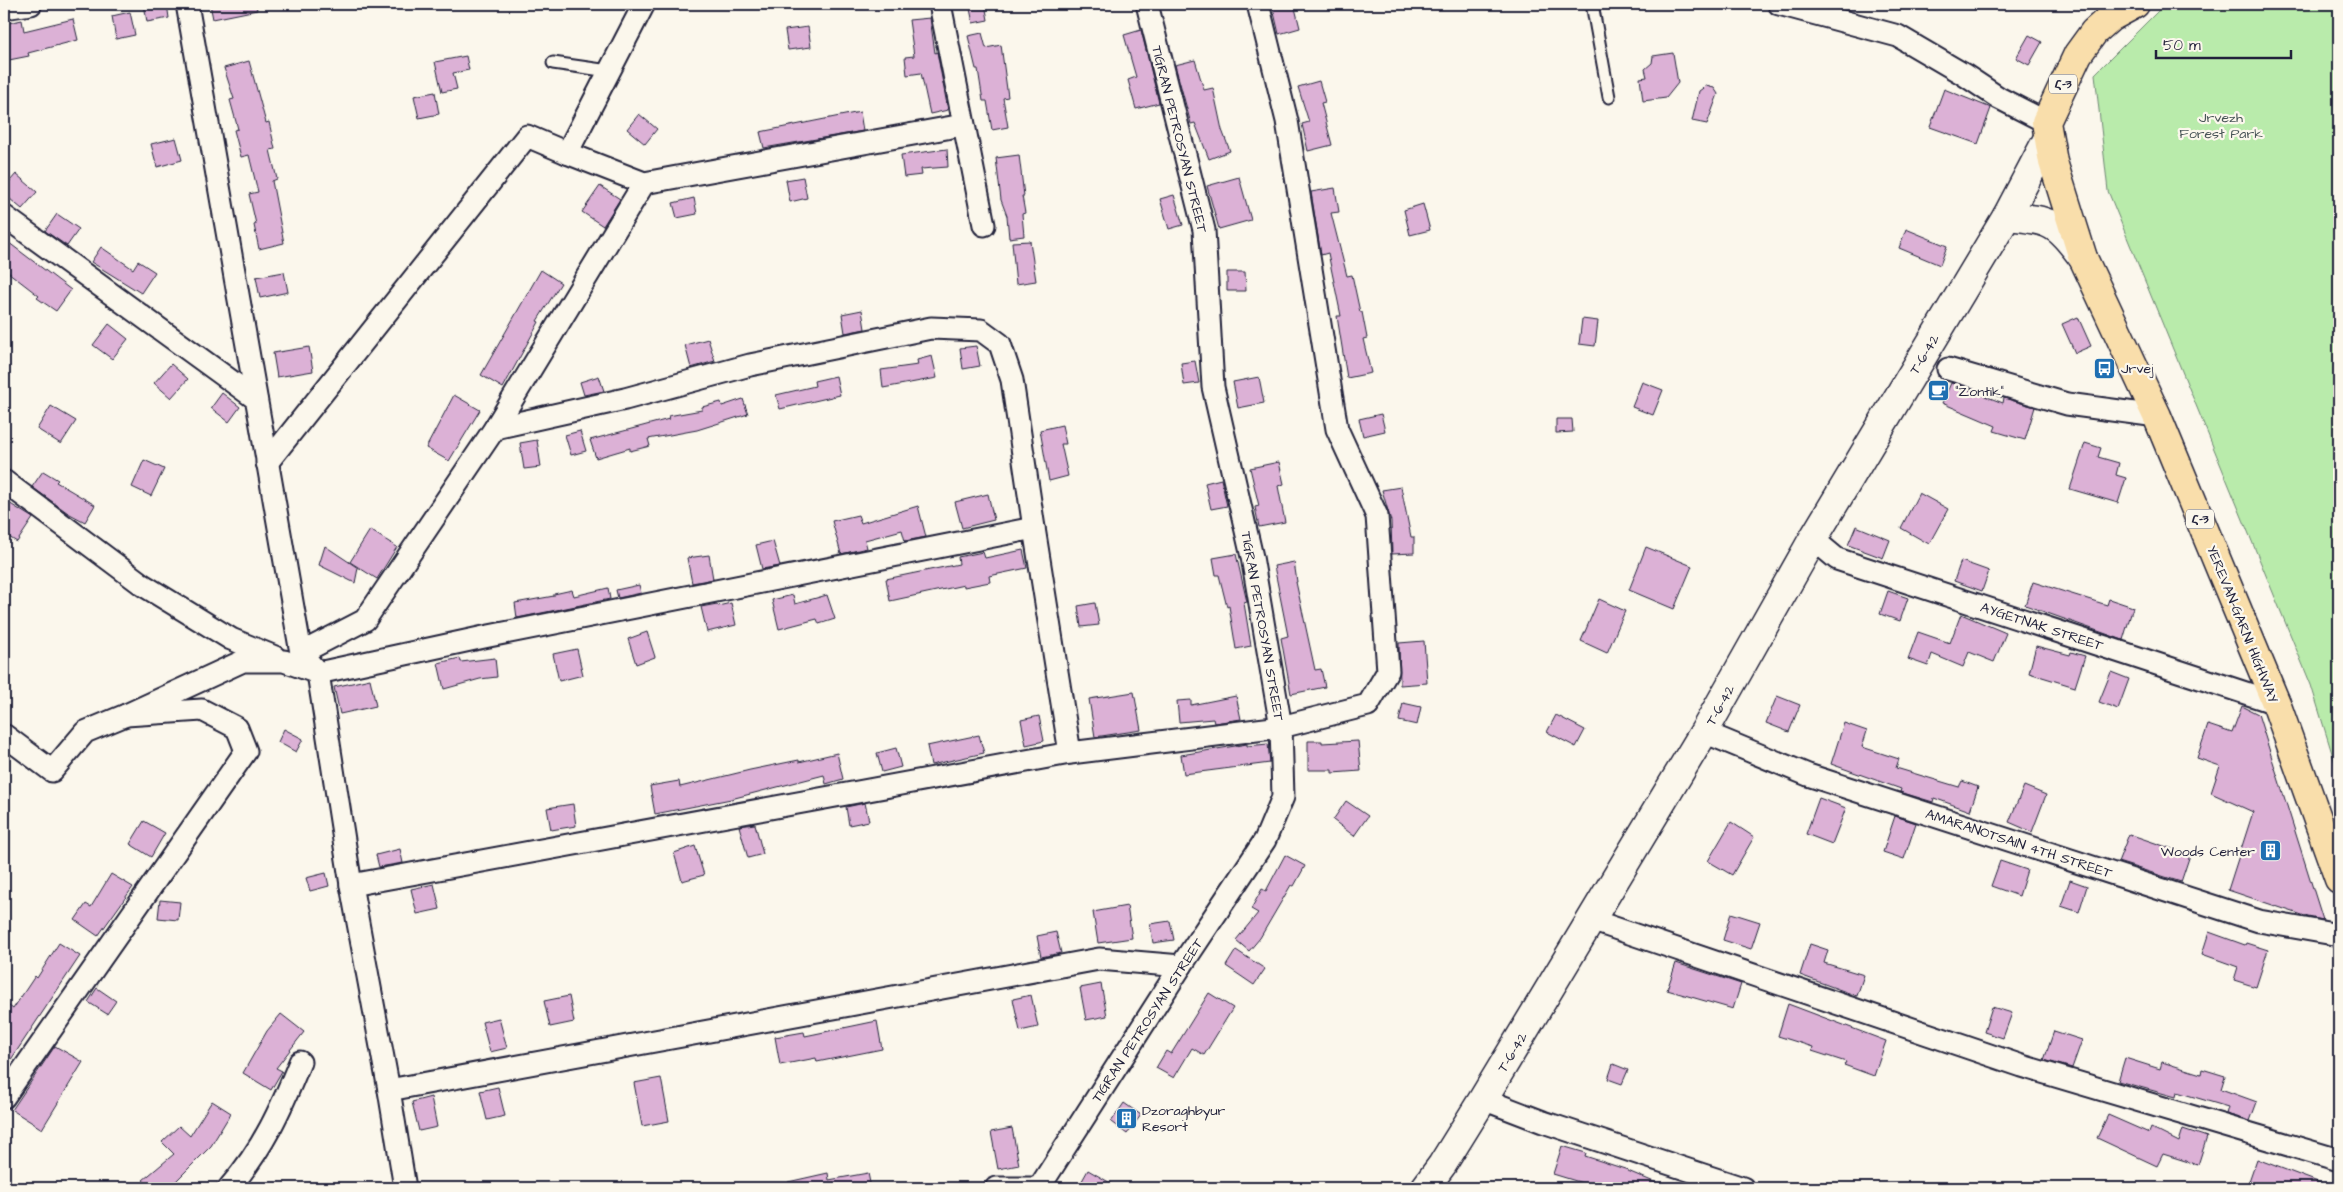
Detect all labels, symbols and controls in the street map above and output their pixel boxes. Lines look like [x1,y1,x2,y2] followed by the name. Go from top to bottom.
[2156,28,2290,60] scale bar
[2163,35,2201,56] text: 50 m
[1146,44,1212,235] street label: TIGRAN PETROSYAN STREET
[2049,74,2077,94] road number: Հ-3
[2179,108,2263,144] park label: Jrvezh Forest Park
[1905,331,1945,378] street label: T-6-42
[2093,356,2117,380] bus stop icon: Jrvej
[2121,359,2154,379] place label: Jrvej
[1927,379,1951,403] cafe icon: "Zontik"
[1955,382,2004,402] place label: "Zontik"
[2186,509,2214,528] road number: Հ-3
[1235,530,1289,723] street label: TIGRAN PETROSYAN STREET
[2201,543,2283,707] street label: YEREVAN-GARNI HIGHWAY
[1978,598,2106,656] street label: AYGETNAK STREET
[1702,682,1740,729] street label: T-6-42
[1923,804,2115,884] street label: AMARANOTSAIN 4TH STREET
[2259,839,2283,863] building icon: Woods Center
[2161,842,2255,862] place label: Woods Center
[1087,934,1209,1106] street label: TIGRAN PETROSYAN STREET
[1493,1029,1533,1076] street label: T-6-42
[1142,1101,1226,1137] place label: Dzoraghbyur Resort
[1114,1106,1138,1130] building icon: Dzoraghbyur Resort

